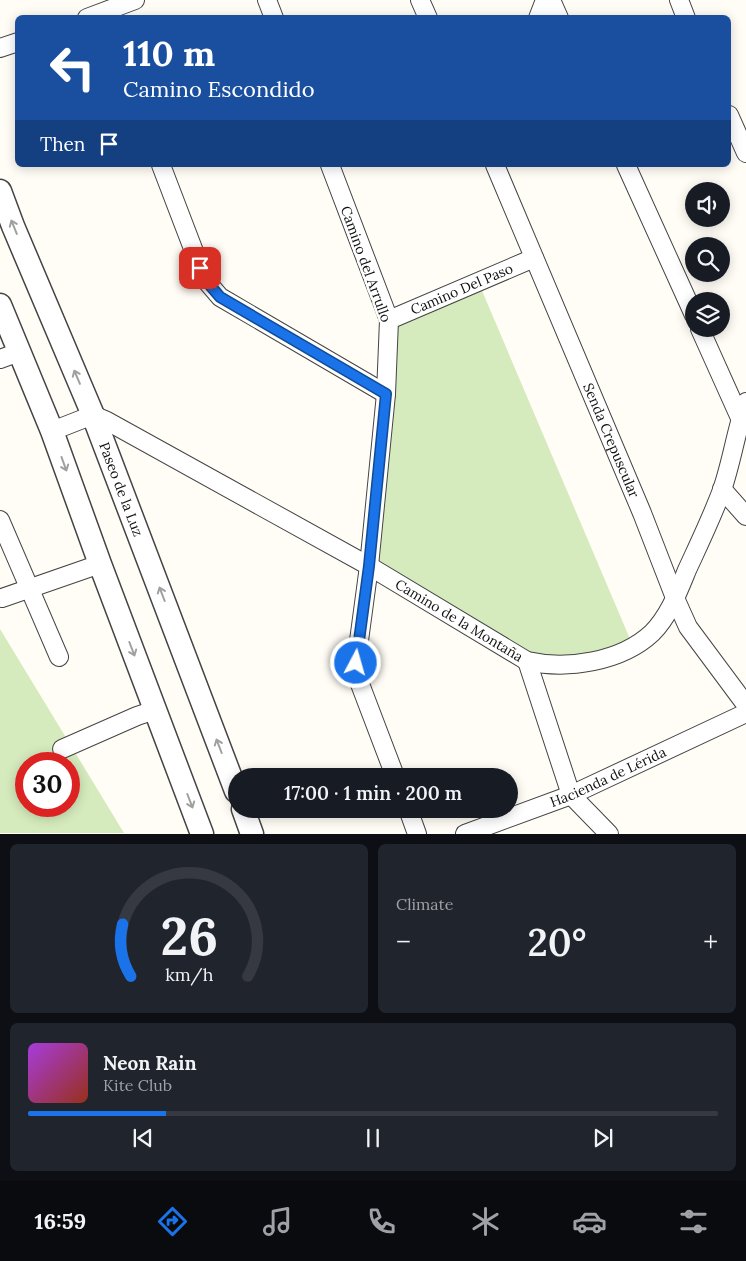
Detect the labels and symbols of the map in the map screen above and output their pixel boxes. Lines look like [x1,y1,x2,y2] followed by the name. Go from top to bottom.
[337,203,395,325] street label: Camino del Arrullo
[9,220,18,236] one-way arrow
[179,247,221,289] pin
[408,259,516,319] street label: Camino Del Paso
[72,370,82,385] one-way arrow
[579,380,644,501] street label: Senda Crepuscular
[95,440,147,539] street label: Paseo de la Luz
[60,456,69,471] one-way arrow
[392,575,526,666] street label: Camino de la Montaña
[157,586,166,602] one-way arrow
[329,636,381,688] position arrow
[128,641,137,656] one-way arrow
[214,738,223,754] one-way arrow
[547,743,669,811] street label: Hacienda de Lérida
[15,752,80,817] speed limit sign: 30
[186,793,195,808] one-way arrow

